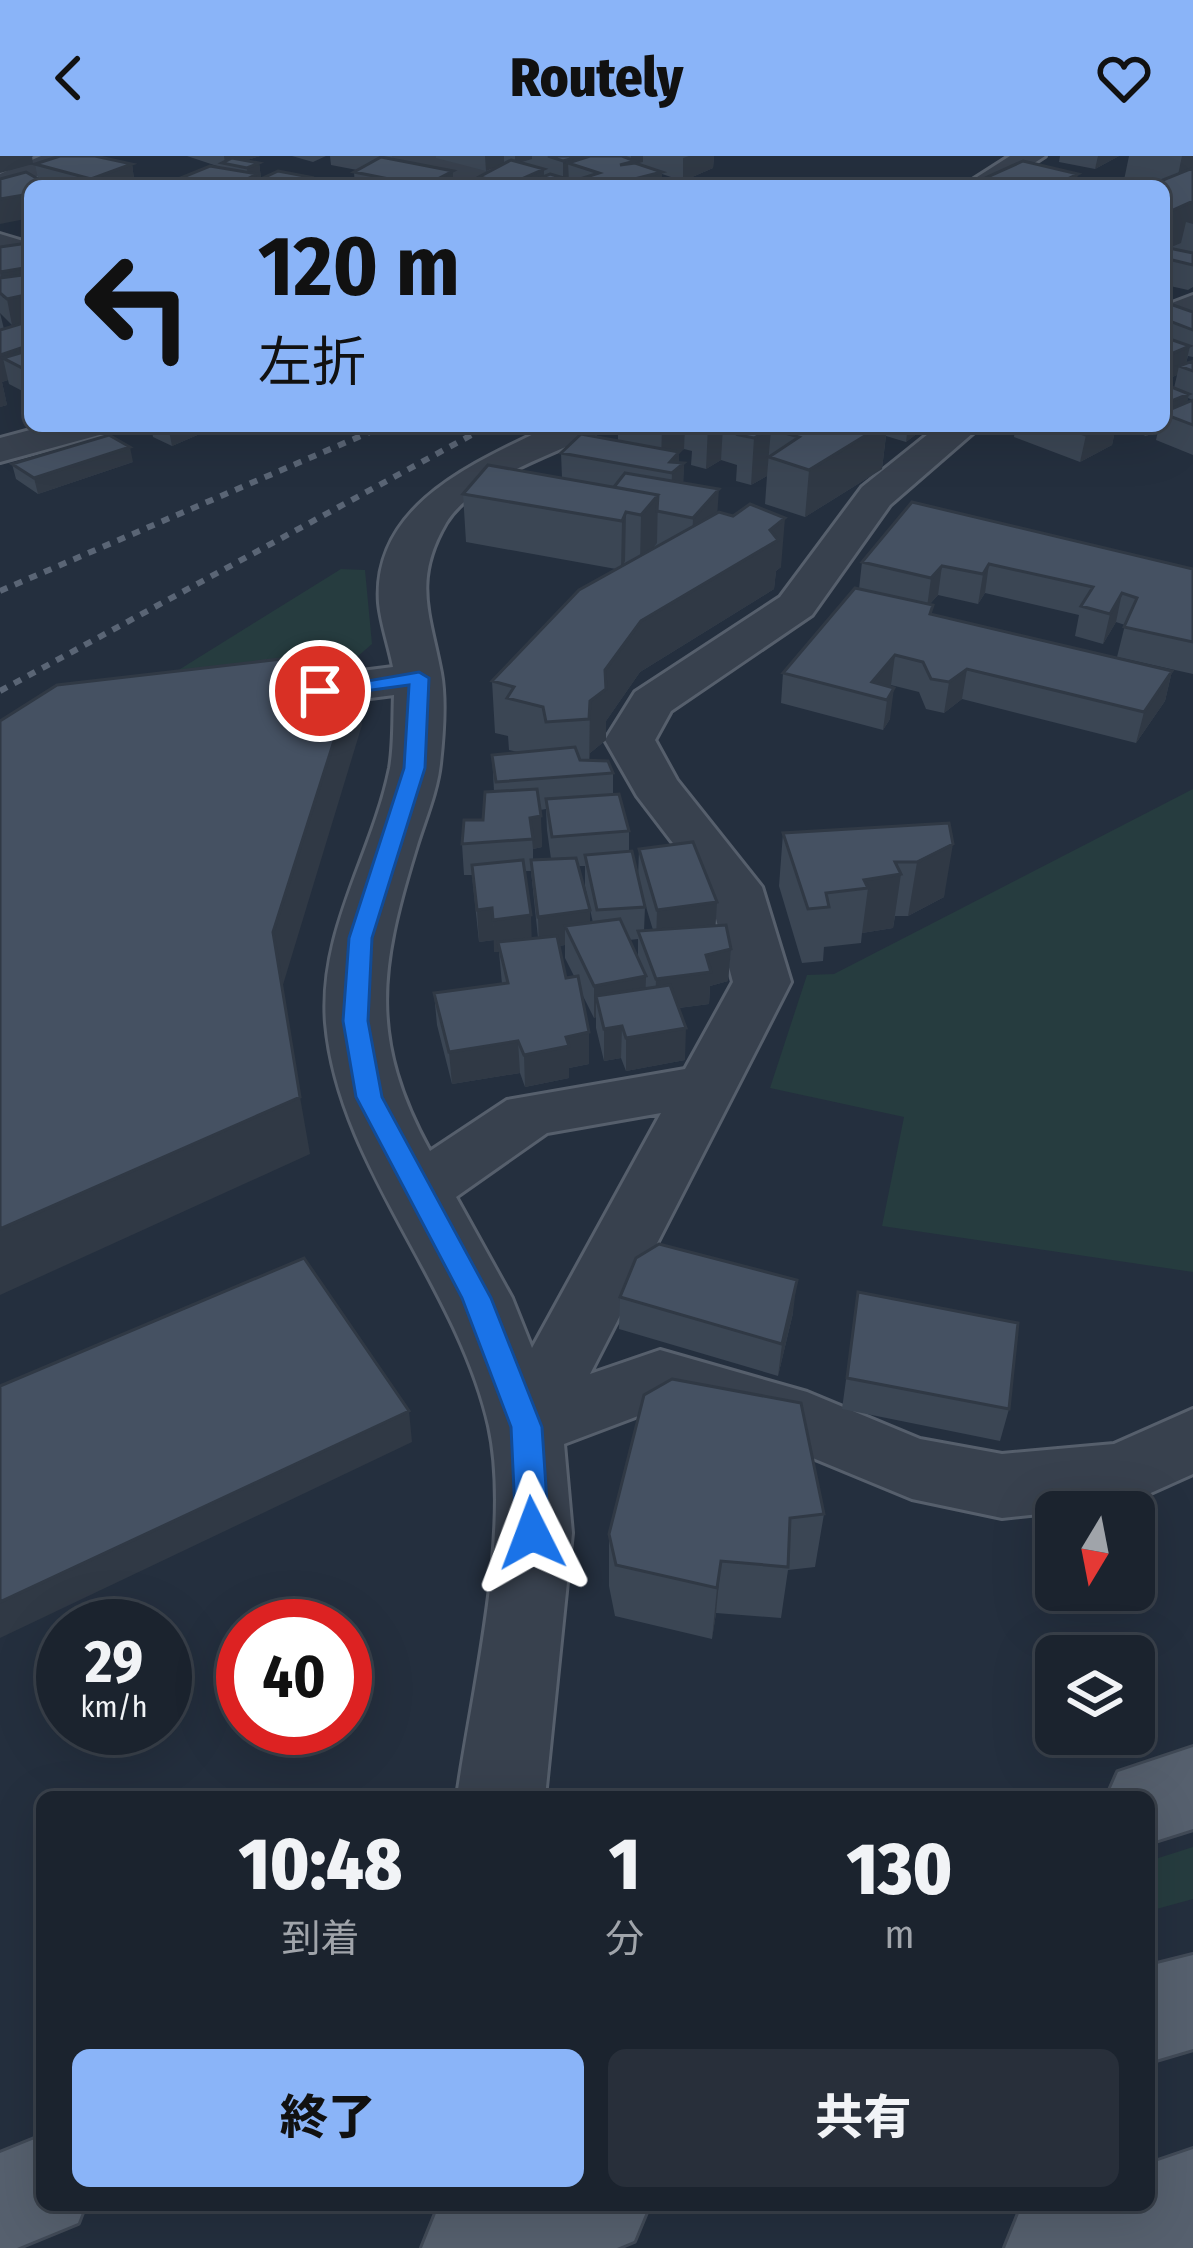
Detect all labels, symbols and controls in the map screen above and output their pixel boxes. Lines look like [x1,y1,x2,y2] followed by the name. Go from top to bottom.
[36,45,102,111] icon: back
[1091,45,1157,111] icon: heart
[510,46,683,110] text: Routely
[258,216,460,317] text: 120 m
[60,228,216,384] icon: left
[258,331,366,395] text: 左折
[269,640,371,742] pin
[287,658,353,724] icon: arrive
[469,1470,595,1596] position arrow
[1035,1491,1155,1611] north arrow
[1035,1491,1155,1755] map controls
[216,1599,372,1755] speed limit sign: 40
[85,1626,143,1698] text: 29
[1035,1635,1155,1755] button: layers
[81,1689,147,1725] text: km/h
[239,1822,402,1908] text: 10:48
[609,1822,640,1908] text: 1
[847,1827,952,1913] text: 130
[885,1912,915,1958] text: m
[282,1916,360,1962] text: 到着
[605,1916,644,1962] text: 分
[72,2049,584,2187] button: 終了
[608,2049,1119,2187] button: 共有

